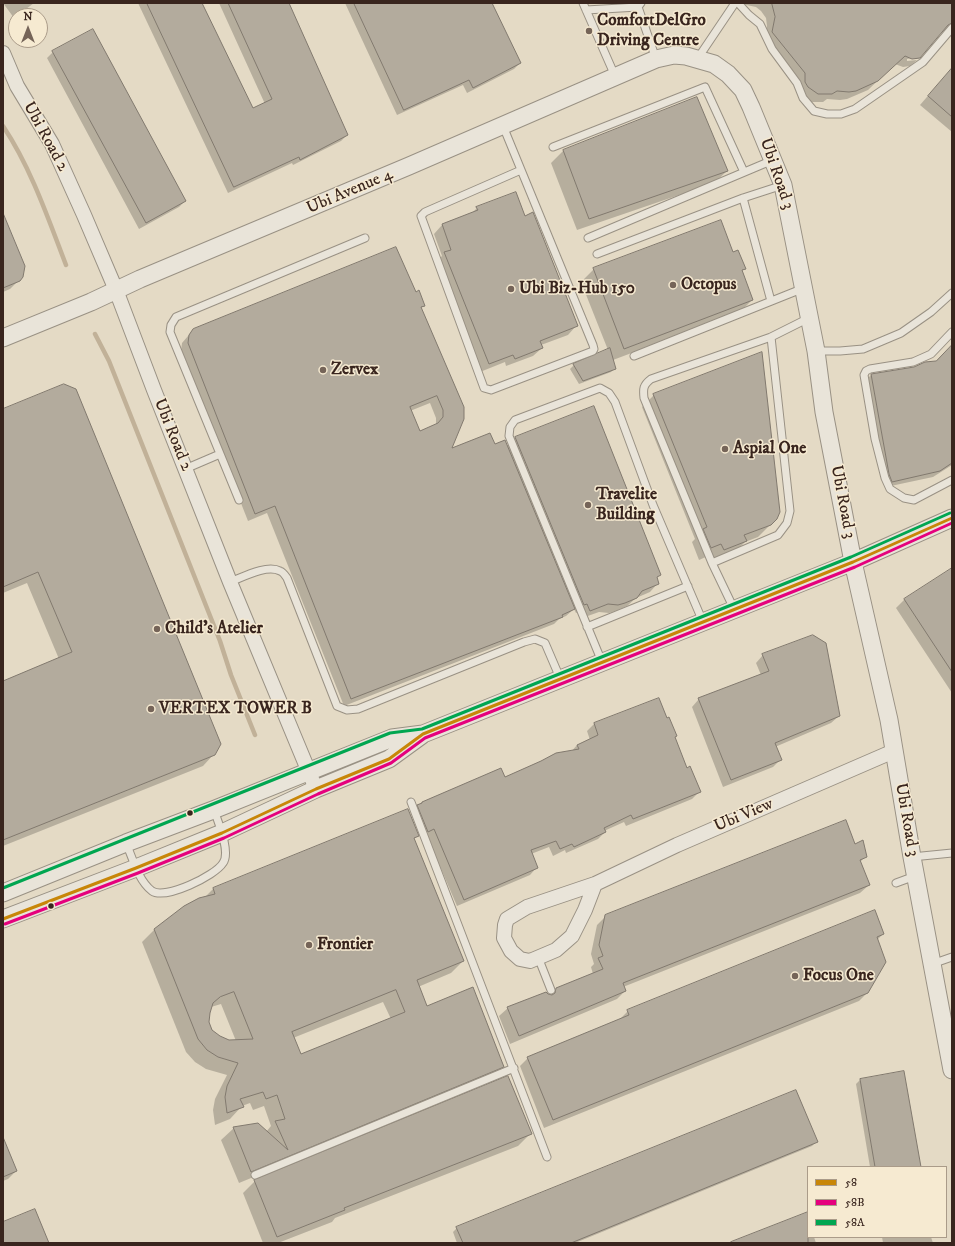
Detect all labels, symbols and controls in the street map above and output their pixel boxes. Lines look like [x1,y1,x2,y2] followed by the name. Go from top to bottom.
[8,8,48,48] north arrow
[23,10,33,24] text: N
[597,11,706,51] place label: ComfortDelGro Driving Centre
[584,26,594,36] marker: ComfortDelGro Driving Centre
[18,99,72,175] street label: Ubi Road 2
[754,136,798,212] street label: Ubi Road 3
[304,165,396,219] street label: Ubi Avenue 4
[681,275,736,295] place label: Octopus
[519,279,635,299] place label: Ubi Biz-Hub 150
[668,280,678,290] marker: Octopus
[506,284,516,294] marker: Ubi Biz-Hub 150
[331,360,378,380] place label: Zervex
[318,365,328,375] marker: Zervex
[148,396,196,474] street label: Ubi Road 2
[733,439,806,459] place label: Aspial One
[720,444,730,454] marker: Aspial One
[825,464,859,540] street label: Ubi Road 3
[596,485,657,525] place label: Travelite Building
[583,500,593,510] marker: Travelite Building
[165,619,263,639] place label: Child's Atelier
[152,624,162,634] marker: Child's Atelier
[159,699,312,719] place label: VERTEX TOWER B
[146,704,156,714] marker: VERTEX TOWER B
[890,782,922,858] street label: Ubi Road 3
[711,794,777,838] street label: Ubi View
[185,808,195,818] unlabelled marker
[46,901,56,911] unlabelled marker
[317,935,373,955] place label: Frontier
[304,940,314,950] marker: Frontier
[803,966,874,986] place label: Focus One
[790,971,800,981] marker: Focus One
[807,1166,947,1238] legend
[845,1175,857,1190] text: 58
[845,1195,865,1210] text: 58B
[845,1215,865,1230] text: 58A

